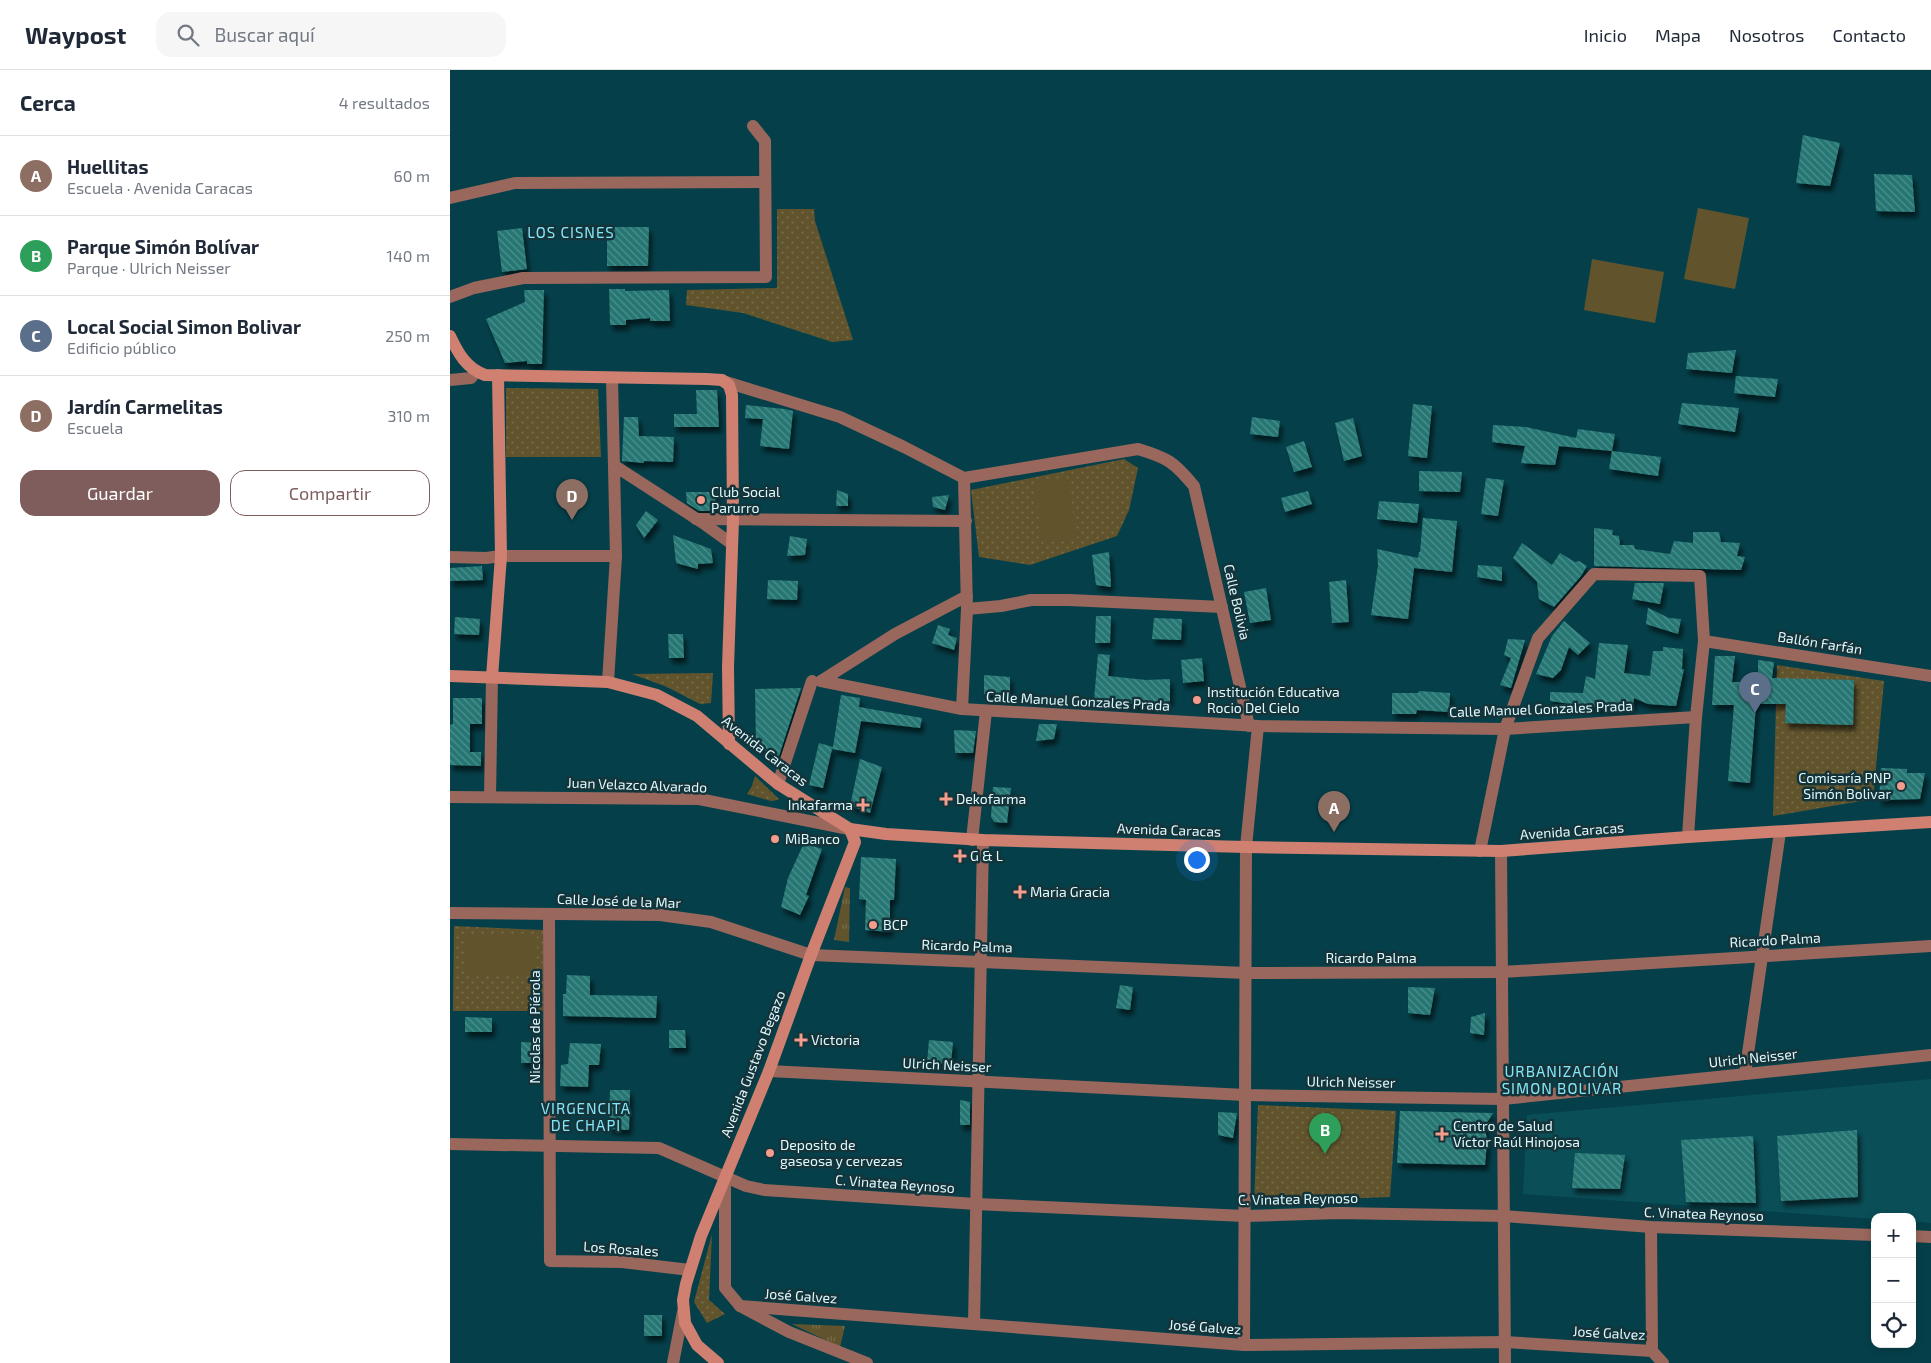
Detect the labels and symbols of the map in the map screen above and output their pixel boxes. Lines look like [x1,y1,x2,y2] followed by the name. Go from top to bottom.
[527,223,615,241] district label: LOS CISNES
[556,479,588,520] pin: D
[711,483,781,516] place label: Club Social Parurro
[695,494,707,506] marker: Club Social Parurro
[1220,562,1254,642] street label: Calle Bolivia
[1776,627,1864,658] street label: Ballón Farfán
[1739,672,1771,713] pin: C
[1207,683,1340,716] place label: Institución Educativa Rocio Del Cielo
[986,687,1170,714] street label: Calle Manuel Gonzales Prada
[1191,694,1203,706] marker: Institución Educativa Rocio Del Cielo
[1449,697,1633,720] street label: Calle Manuel Gonzales Prada
[719,712,812,789] street label: Avenida Caracas
[1798,769,1891,802] place label: Comisaría PNP Simón Bolivar
[567,774,707,795] street label: Juan Velazco Alvarado
[1895,780,1907,792] marker: Comisaría PNP Simón Bolivar
[956,790,1026,807] place label: Dekofarma
[1318,791,1350,832] pin: A
[940,793,952,805] marker: Dekofarma
[788,796,853,813] place label: Inkafarma
[857,799,869,811] marker: Inkafarma
[1519,818,1625,843] street label: Avenida Caracas
[1117,819,1221,840] street label: Avenida Caracas
[785,830,840,847] place label: MiBanco
[769,833,781,845] marker: MiBanco
[970,847,1003,864] place label: G & L
[1184,847,1210,873] your location
[954,850,966,862] marker: G & L
[1030,883,1110,900] place label: Maria Gracia
[1014,886,1026,898] marker: Maria Gracia
[557,890,682,911] street label: Calle José de la Mar
[883,916,908,933] place label: BCP
[867,919,879,931] marker: BCP
[1729,929,1821,950] street label: Ricardo Palma
[921,935,1013,956] street label: Ricardo Palma
[1325,949,1417,966] street label: Ricardo Palma
[526,970,543,1084] street label: Nicolas de Piérola
[717,988,788,1140] street label: Avenida Gustavo Begazo
[811,1031,860,1048] place label: Victoria
[795,1034,807,1046] marker: Victoria
[1708,1044,1798,1071] street label: Ulrich Neisser
[902,1054,992,1075] street label: Ulrich Neisser
[1502,1062,1622,1097] district label: URBANIZACIÓN SIMON BOLIVAR
[1306,1072,1396,1091] street label: Ulrich Neisser
[541,1099,631,1134] district label: VIRGENCITA DE CHAPI
[1309,1113,1341,1154] pin: B
[1453,1117,1580,1150] place label: Centro de Salud Víctor Raúl Hinojosa
[1435,1127,1449,1141] marker: Centro de Salud Víctor Raúl Hinojosa
[780,1136,903,1169] place label: Deposito de gaseosa y cervezas
[764,1147,776,1159] marker: Deposito de gaseosa y cervezas
[835,1171,956,1196] street label: C. Vinatea Reynoso
[1238,1189,1358,1208] street label: C. Vinatea Reynoso
[1644,1203,1764,1224] street label: C. Vinatea Reynoso
[583,1237,659,1260] street label: Los Rosales
[764,1284,838,1307] street label: José Galvez
[1168,1315,1242,1338] street label: José Galvez
[1572,1322,1646,1343] street label: José Galvez

